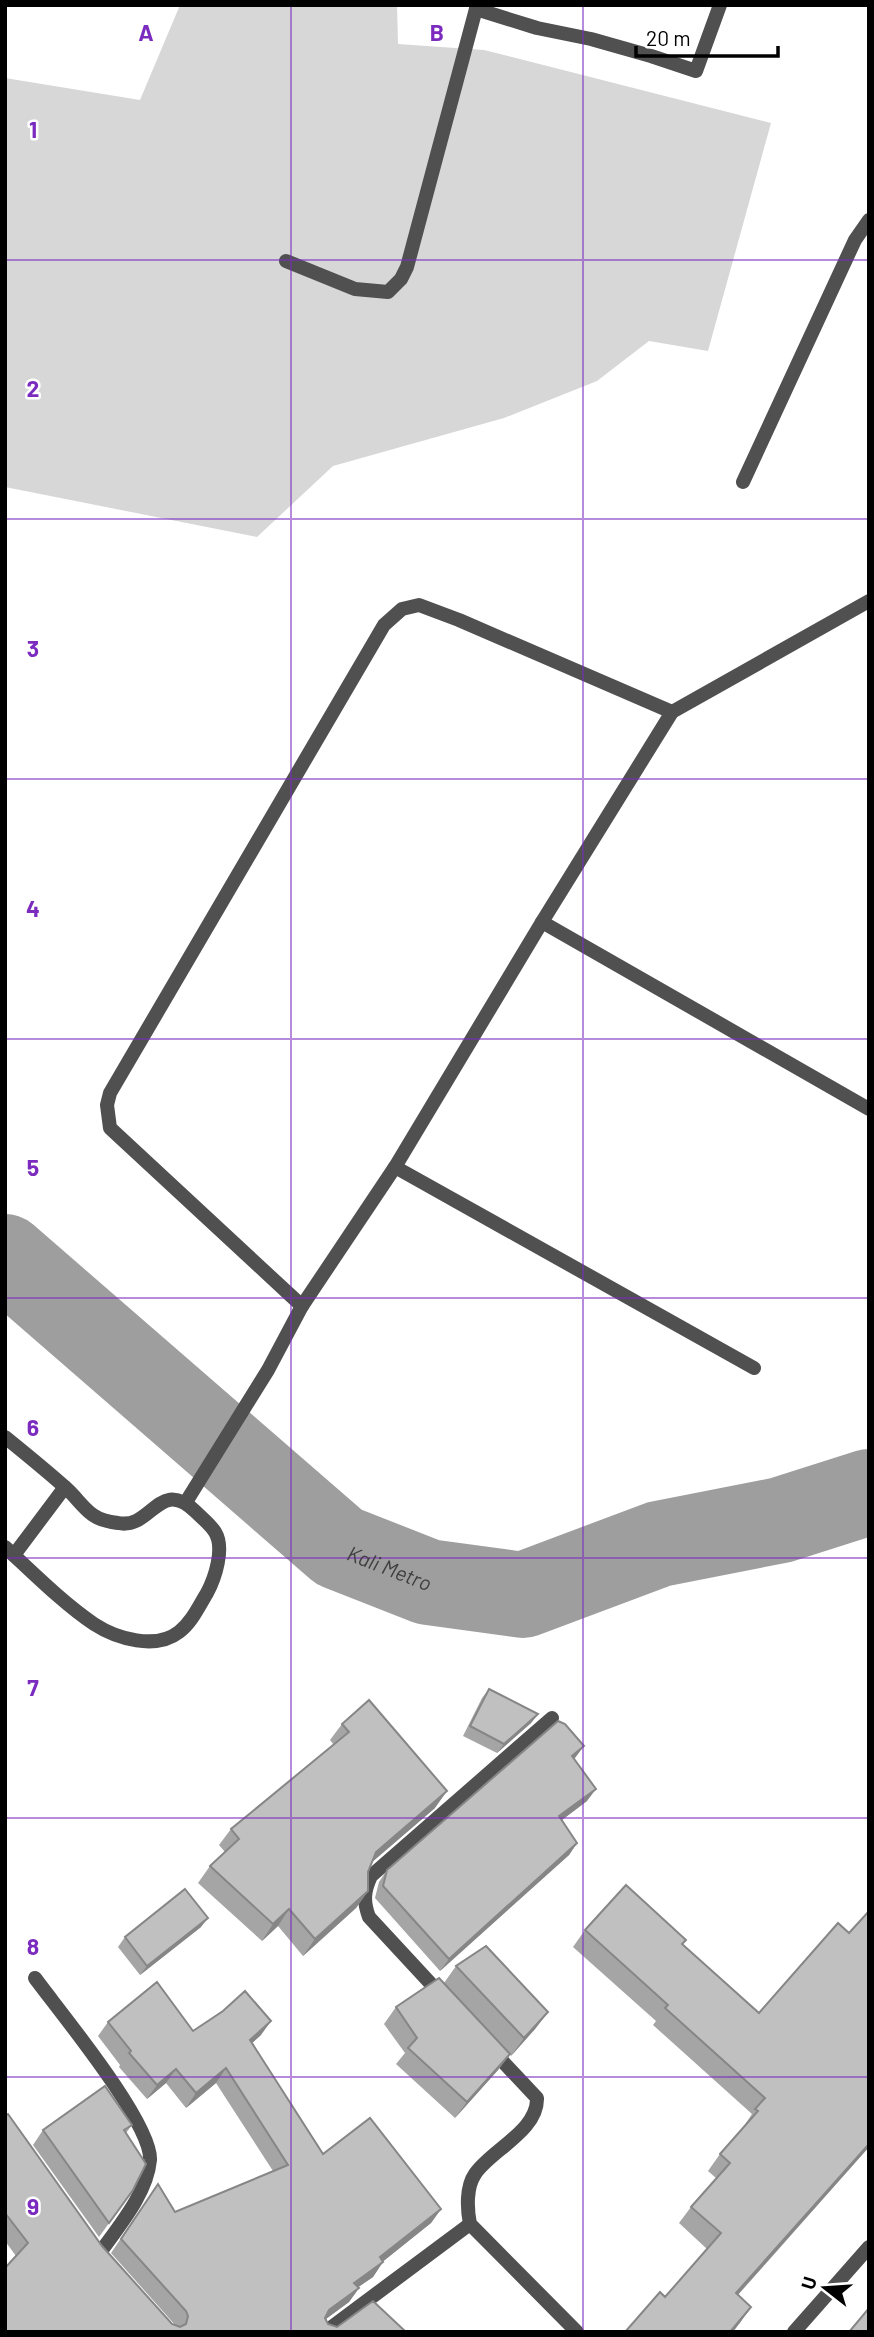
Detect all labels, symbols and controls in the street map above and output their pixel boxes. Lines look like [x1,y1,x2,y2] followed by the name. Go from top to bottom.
[636,14,778,58] scale bar
[138,18,154,46] text: A
[430,18,444,46] text: B
[646,25,691,50] text: 20 m
[29,115,37,143] text: 1
[27,374,39,402] text: 2
[27,634,39,662] text: 3
[26,894,40,922] text: 4
[27,1153,39,1181] text: 5
[27,1413,39,1441] text: 6
[344,1539,436,1595] water label: Kali Metro
[27,1673,39,1701] text: 7
[27,1932,39,1960] text: 8
[27,2192,39,2220] text: 9
[790,2253,860,2323] north arrow
[796,2274,821,2292] text: U

